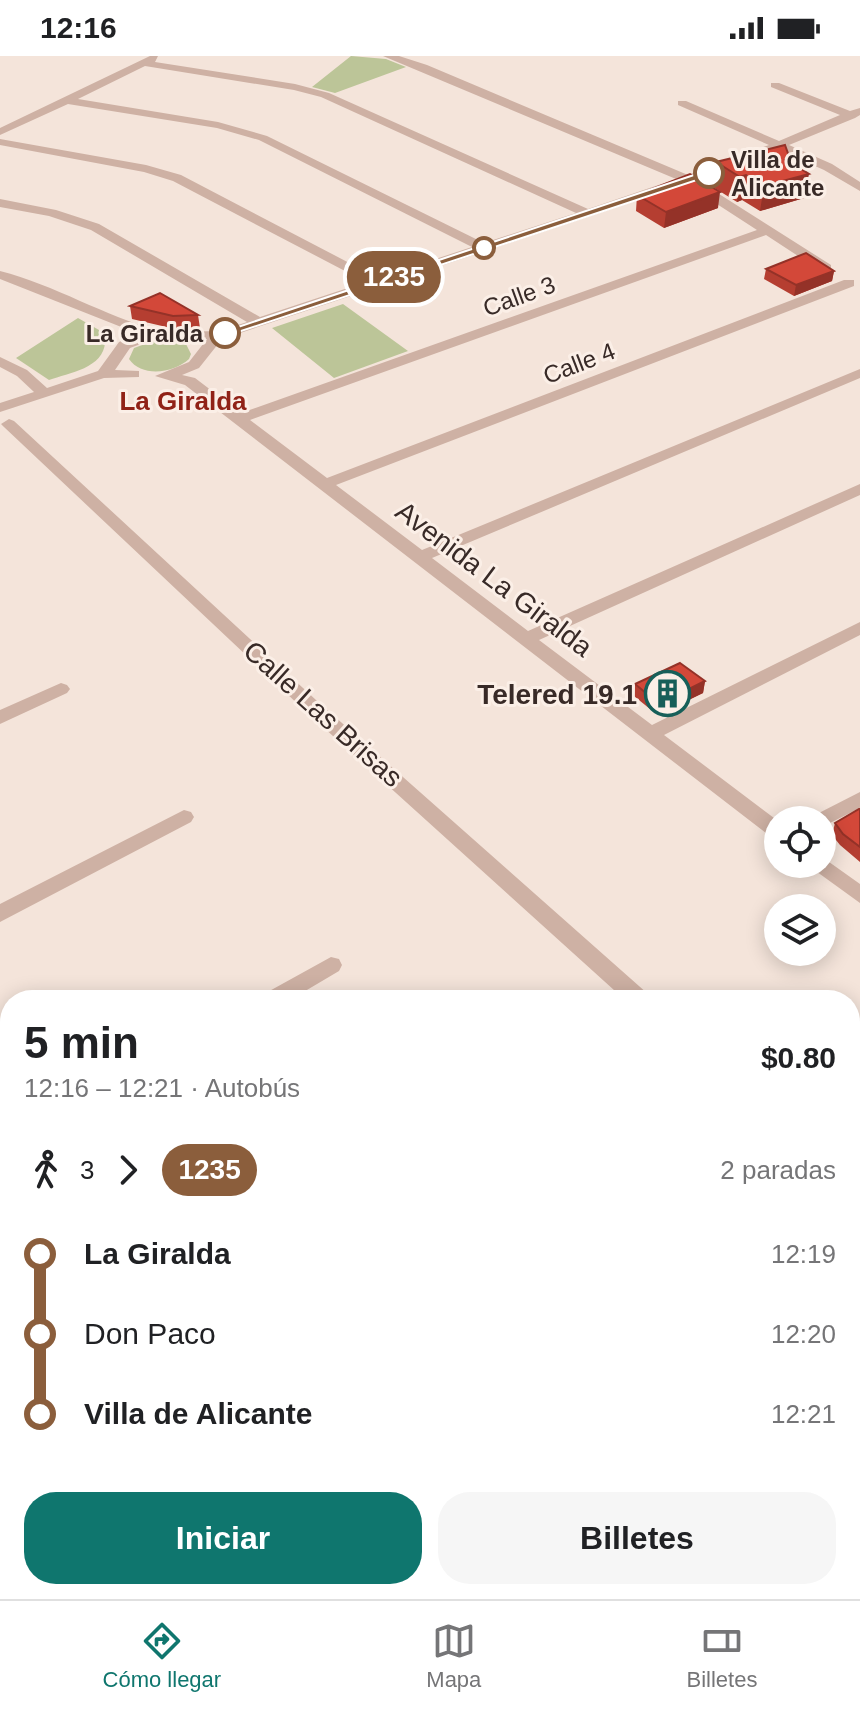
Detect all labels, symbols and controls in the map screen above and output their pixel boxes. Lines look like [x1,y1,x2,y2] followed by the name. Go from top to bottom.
[40,11,117,44] text: 12:16
[731,146,824,201] place label: Villa de Alicante
[694,158,724,188] marker: Villa de Alicante
[473,237,495,259] unlabelled marker
[338,251,450,303] line badge: 1235
[363,261,425,292] text: 1235
[479,271,559,321] street label: Calle 3
[210,318,240,348] marker: La Giralda
[86,320,204,347] place label: La Giralda
[539,337,619,389] street label: Calle 4
[119,386,247,416] district label: La Giralda
[390,495,599,663] street label: Avenida La Giralda
[237,635,409,793] street label: Calle Las Brisas
[644,670,692,718] building icon: Telered 19.1
[477,679,637,710] place label: Telered 19.1
[764,806,836,966] map controls
[764,806,836,878] button: locate
[764,894,836,966] button: layers
[24,1018,139,1067] text: 5 min
[761,1041,836,1074] text: $0.80
[24,1073,300,1103] text: 12:16 – 12:21 · Autobús
[24,1148,68,1192] icon: walk
[106,1148,150,1192] icon: forward
[178,1154,241,1185] text: 1235
[80,1155,94,1185] text: 3
[720,1155,836,1185] text: 2 paradas
[84,1237,231,1270] text: La Giralda
[771,1239,836,1269] text: 12:19
[84,1317,216,1350] text: Don Paco
[771,1319,836,1349] text: 12:20
[84,1397,312,1430] text: Villa de Alicante
[771,1399,836,1429] text: 12:21
[24,1492,422,1584] button: Iniciar
[438,1492,836,1584] button: Billetes
[103,1619,221,1693] tab: Cómo llegar
[426,1619,481,1693] tab: Mapa
[687,1619,757,1693] tab: Billetes

